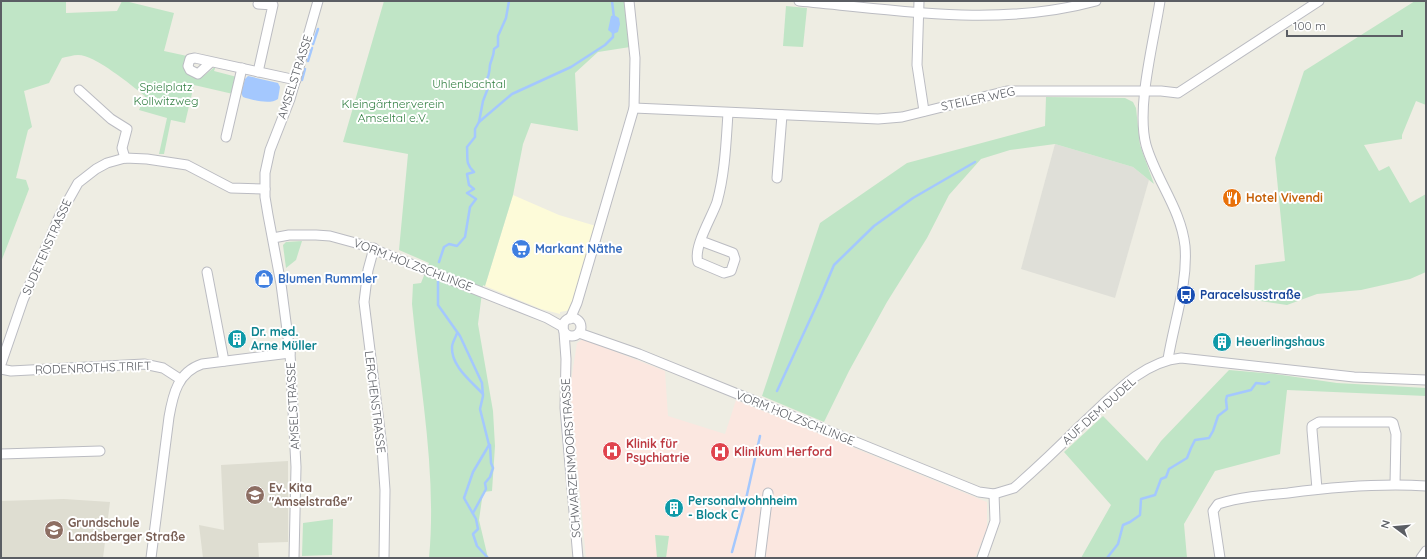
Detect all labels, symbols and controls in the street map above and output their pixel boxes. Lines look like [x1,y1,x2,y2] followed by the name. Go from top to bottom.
[1287,12,1402,38] scale bar
[1293,18,1326,33] text: 100 m
[274,33,315,121] street label: AMSELSTRASSE
[432,76,506,91] park label: Uhlenbachtal
[133,79,199,108] park label: Spielplatz Kollwitzweg
[940,83,1016,114] street label: STEILER WEG
[341,96,445,125] park label: Kleingärtnerverein Amseltal e.V.
[1221,187,1243,209] restaurant icon: Hotel Vivendi
[1246,190,1323,205] place label: Hotel Vivendi
[19,196,75,297] street label: SUDETENSTRASSE
[351,235,475,294] street label: VORM HOLZSCHLINGE
[510,238,532,260] supermarket icon: Markant Näthe
[535,241,623,256] place label: Markant Näthe
[253,268,275,290] shop icon: Blumen Rummler
[278,271,377,286] place label: Blumen Rummler
[1175,284,1197,306] bus stop icon: Paracelsusstraße
[1200,287,1301,302] place label: Paracelsusstraße
[251,324,317,353] place label: Dr. med. Arne Müller
[226,328,248,350] building icon: Dr. med. Arne Müller
[1211,331,1233,353] building icon: Heuerlingshaus
[1236,334,1325,349] place label: Heuerlingshaus
[362,350,389,454] street label: LERCHENSTRASSE
[34,358,152,377] street label: RODENROTHS TRIFT
[283,362,302,450] street label: AMSELSTRASSE
[1059,373,1139,448] street label: AUF DEM DUDEL
[557,377,584,538] street label: SCHWARZENMOORSTRASSE
[734,387,857,448] street label: VORM HOLZSCHLINGE
[626,436,690,465] place label: Klinik für Psychiatrie
[601,440,623,462] hospital icon: Klinik für Psychiatrie
[709,441,731,463] hospital icon: Klinikum Herford
[734,444,832,459] place label: Klinikum Herford
[269,480,353,509] place label: Ev. Kita "Amselstraße"
[244,484,266,506] school or university icon: Ev. Kita "Amselstraße"
[688,493,797,522] place label: Personalwohnheim - Block C
[663,497,685,519] building icon: Personalwohnheim - Block C
[1375,507,1415,547] north arrow
[68,515,185,544] place label: Grundschule Landsberger Straße
[1378,518,1393,530] text: N
[43,519,65,541] school or university icon: Grundschule Landsberger Straße

